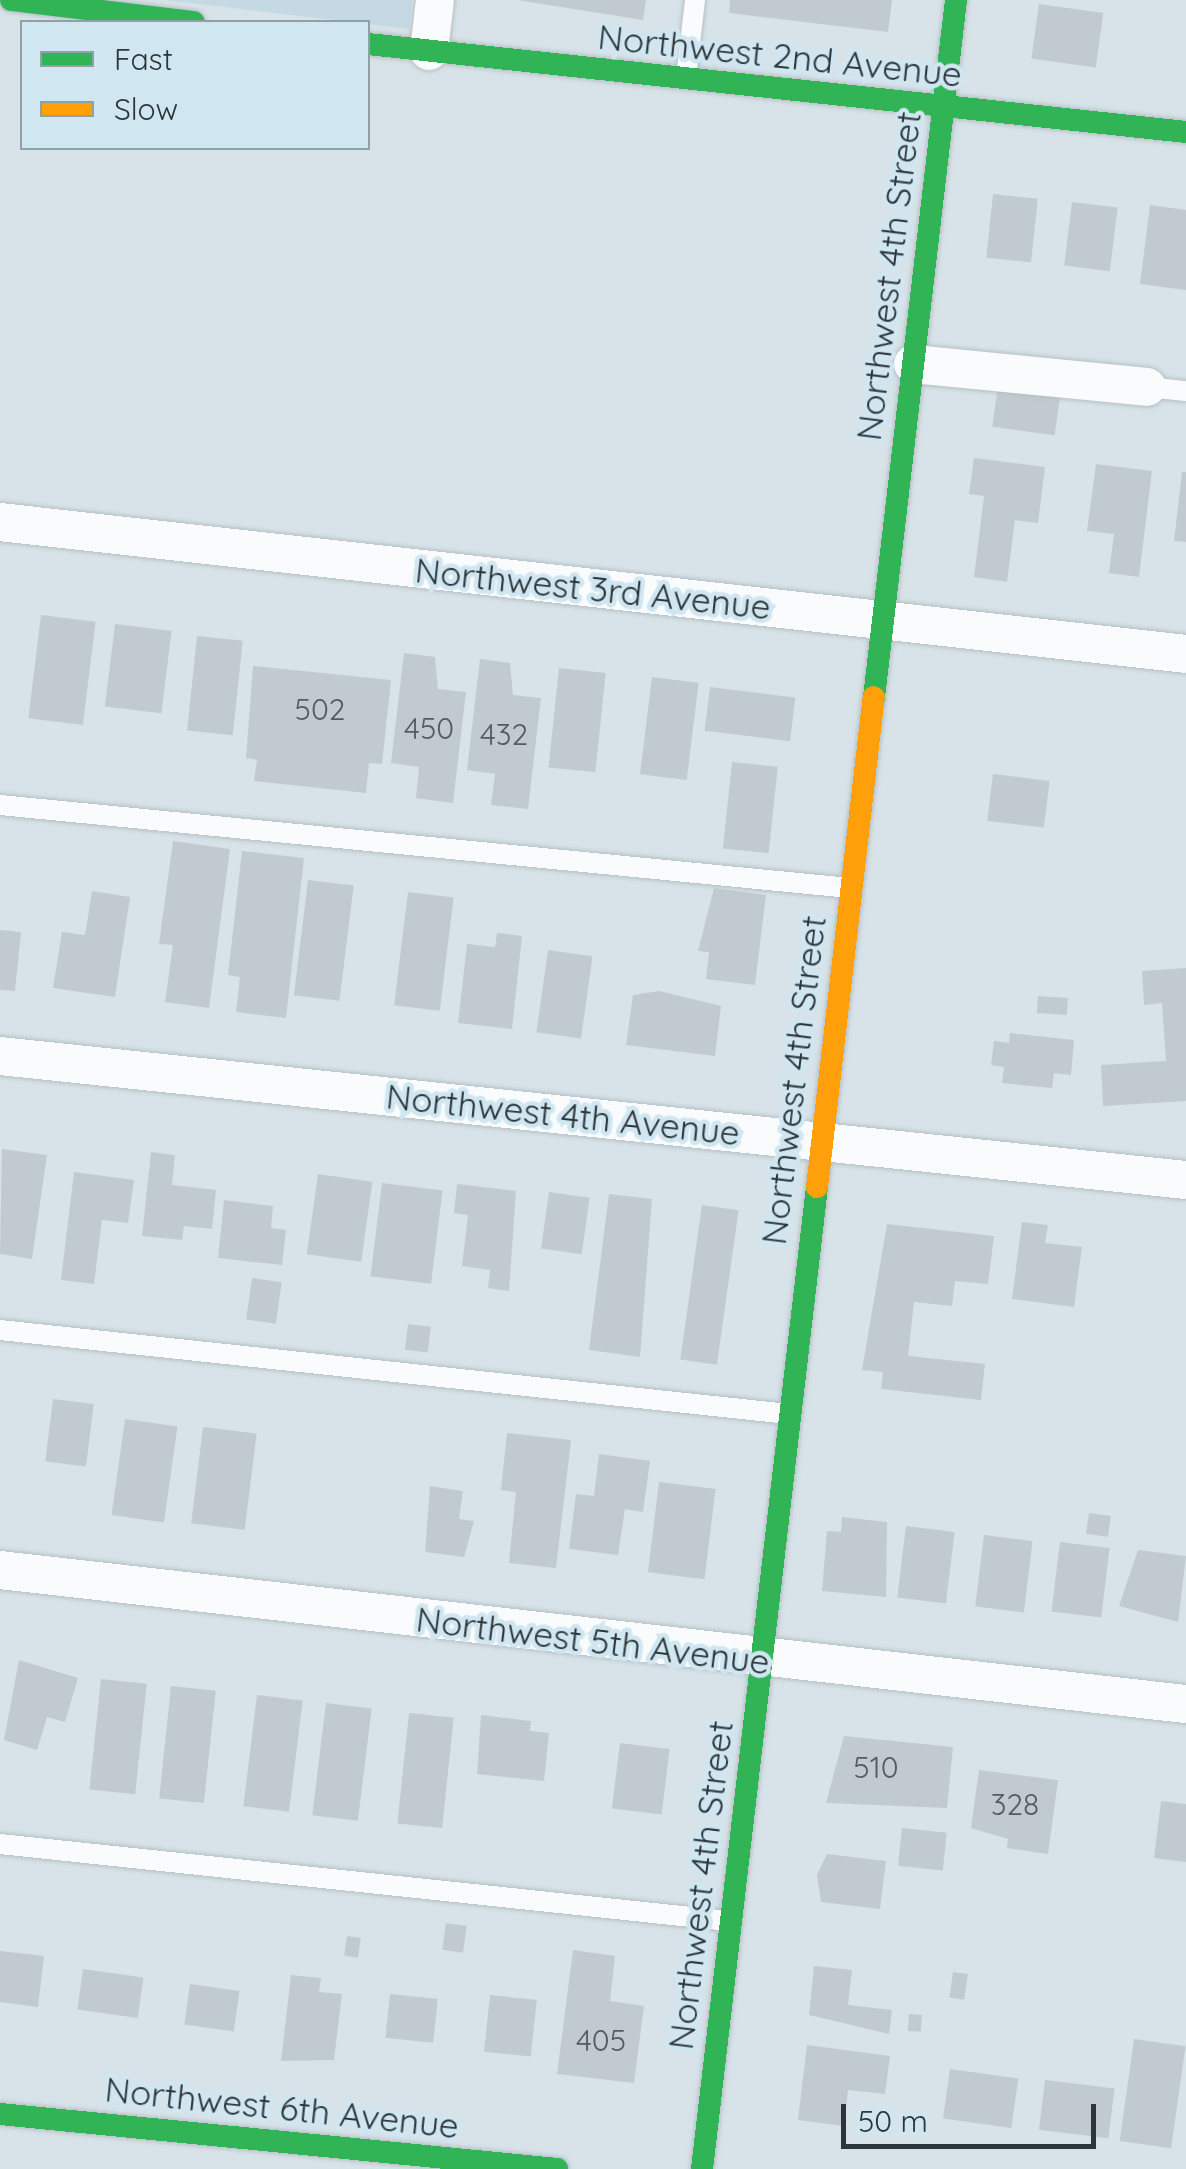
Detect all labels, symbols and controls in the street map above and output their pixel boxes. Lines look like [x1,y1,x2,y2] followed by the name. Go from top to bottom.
[596,15,964,95] street label: Northwest 2nd Avenue
[20,20,370,150] legend
[114,40,173,78] text: Fast
[114,90,178,128] text: Slow
[847,109,929,443] street label: Northwest 4th Street
[413,548,773,628] street label: Northwest 3rd Avenue
[295,691,345,727] house number: 502
[404,710,454,746] house number: 450
[480,716,528,752] house number: 432
[752,913,834,1247] street label: Northwest 4th Street
[384,1075,742,1153] street label: Northwest 4th Avenue
[414,1597,772,1683] street label: Northwest 5th Avenue
[659,1718,741,2052] street label: Northwest 4th Street
[853,1749,899,1785] house number: 510
[991,1786,1039,1822] house number: 328
[576,2022,626,2058] house number: 405
[103,2068,461,2146] street label: Northwest 6th Avenue
[846,2084,1101,2146] scale bar
[858,2102,928,2140] text: 50 m

